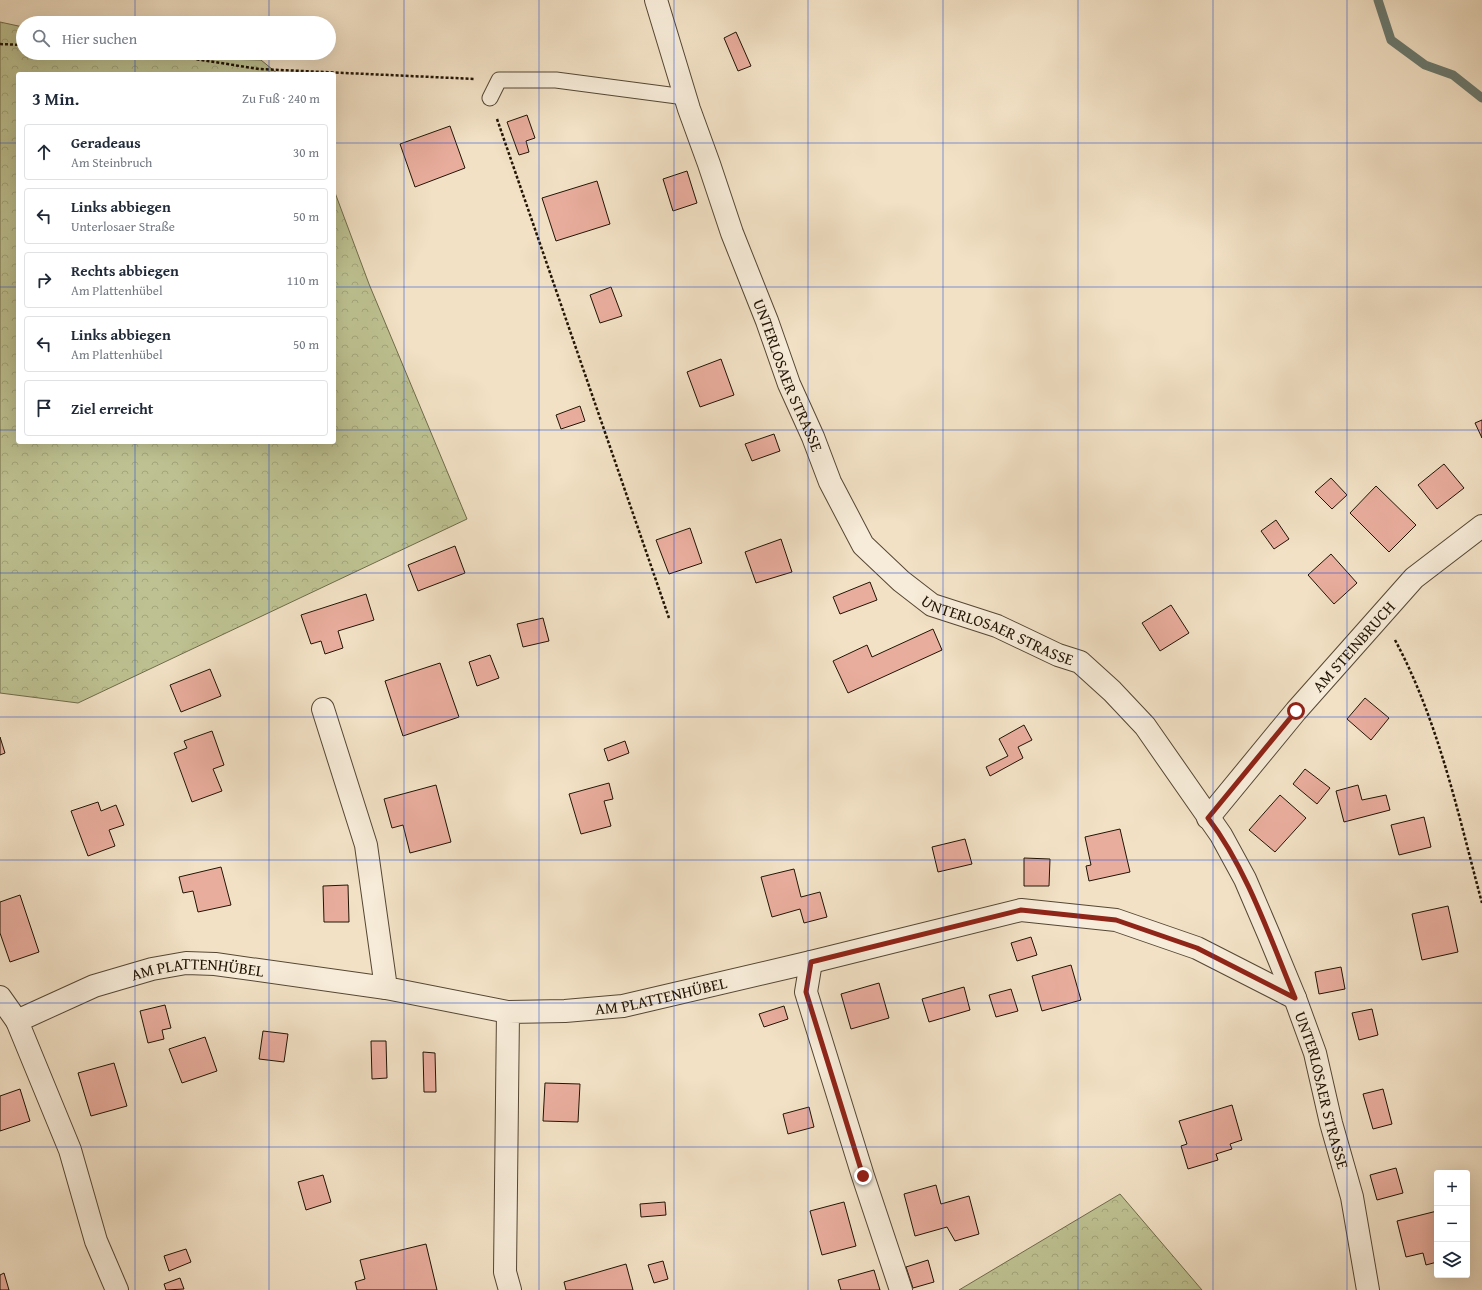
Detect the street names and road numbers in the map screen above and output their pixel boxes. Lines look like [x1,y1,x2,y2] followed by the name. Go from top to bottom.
[747,295,829,455] street label: UNTERLOSAER STRASSE
[916,589,1077,671] street label: UNTERLOSAER STRASSE
[1306,595,1401,697] street label: AM STEINBRUCH
[128,951,266,987] street label: AM PLATTENHÜBEL
[594,970,729,1020] street label: AM PLATTENHÜBEL
[1289,1008,1355,1172] street label: UNTERLOSAER STRASSE

